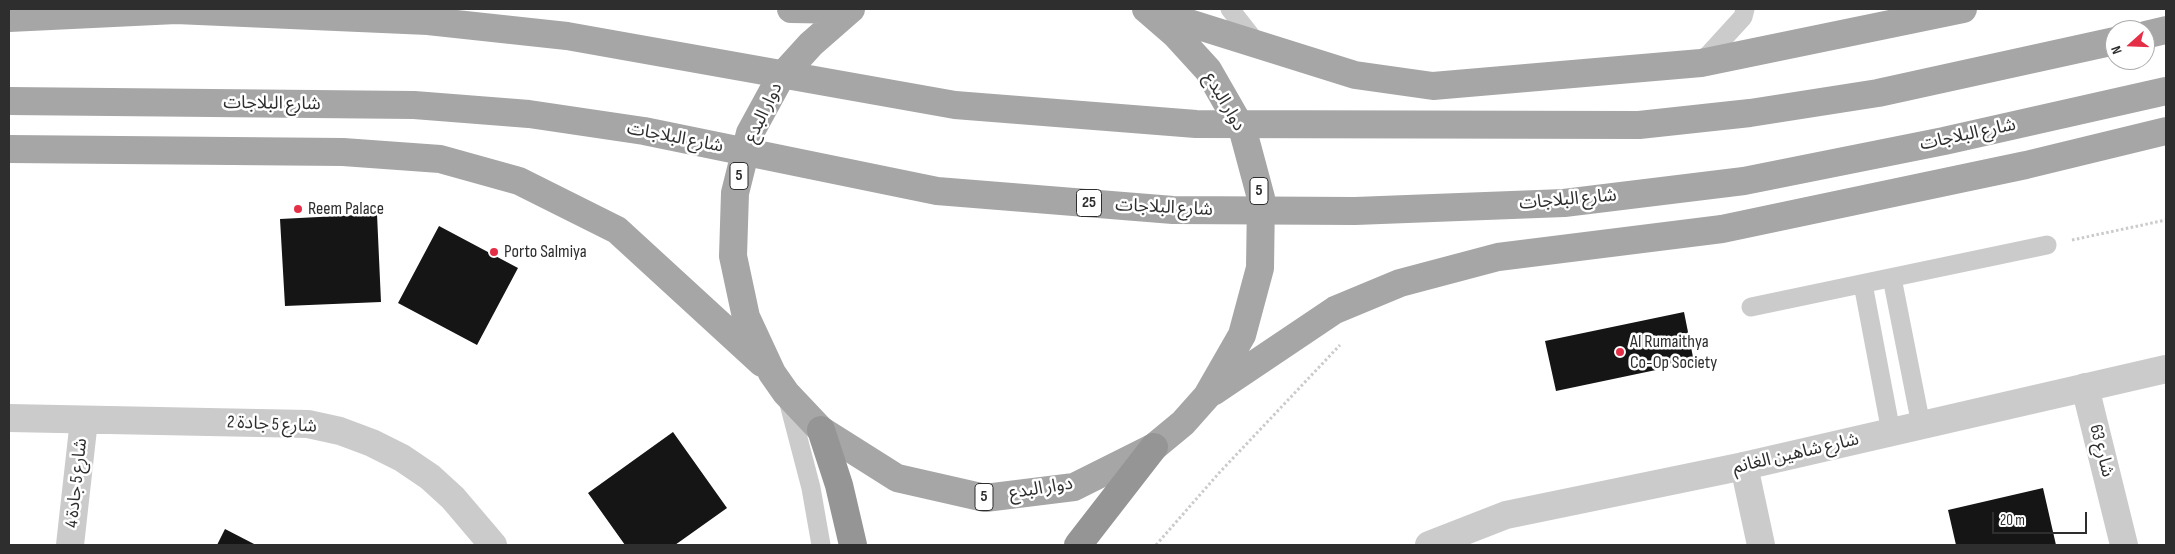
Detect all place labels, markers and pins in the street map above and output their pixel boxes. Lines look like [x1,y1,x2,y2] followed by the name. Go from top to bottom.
[308,198,384,220] place label: Reem Palace
[292,203,304,215] marker: Reem Palace
[504,241,587,263] place label: Porto Salmiya
[488,246,500,258] marker: Porto Salmiya
[1630,331,1717,374] place label: Al Rumaithya Co-Op Society
[1614,346,1626,358] marker: Al Rumaithya Co-Op Society

